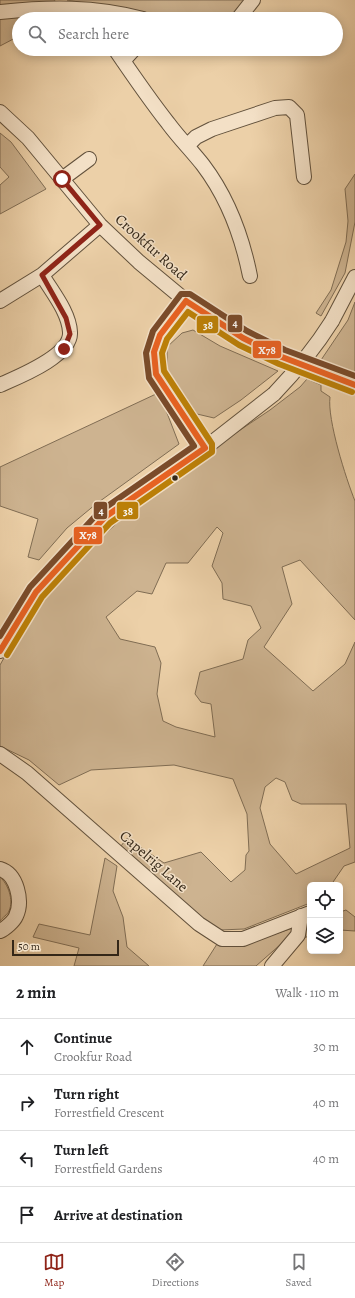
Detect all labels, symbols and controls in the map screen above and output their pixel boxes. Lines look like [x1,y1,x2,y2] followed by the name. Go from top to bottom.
[12,12,343,56] search box
[26,23,48,45] icon: search
[58,24,129,44] text: Search here
[53,170,71,188] route start
[111,209,192,285] street label: Crookfur Road
[227,314,243,333] line badge: 4
[196,315,219,334] line badge: 38
[232,316,238,331] text: 4
[203,318,213,333] text: 38
[55,340,73,358] route end
[252,340,282,359] line badge: X78
[258,343,276,358] text: X78
[170,473,180,483] unlabelled marker
[93,501,108,520] line badge: 4
[116,501,139,520] line badge: 38
[98,504,104,519] text: 4
[123,504,133,519] text: 38
[73,526,103,545] line badge: X78
[79,528,97,543] text: X78
[115,826,193,897] street label: Capelrig Lane
[307,882,343,954] map controls
[307,882,343,918] button: locate
[307,918,343,954] button: layers
[12,938,119,957] scale bar
[18,939,40,954] text: 50 m
[16,981,56,1004] text: 2 min
[275,984,339,1001] text: Walk · 110 m
[54,1028,112,1048] text: Continue
[16,1036,38,1058] icon: ahead
[313,1038,339,1055] text: 30 m
[54,1048,132,1065] text: Crookfur Road
[54,1084,119,1104] text: Turn right
[16,1092,38,1114] icon: right
[313,1094,339,1111] text: 40 m
[54,1104,164,1121] text: Forrestfield Crescent
[54,1140,109,1160] text: Turn left
[16,1148,38,1170] icon: left
[313,1150,339,1167] text: 40 m
[54,1160,163,1177] text: Forrestfield Gardens
[16,1204,38,1226] icon: arrive
[54,1205,183,1225] text: Arrive at destination
[43,1251,65,1290] tab: Map
[152,1251,199,1290] tab: Directions
[286,1251,312,1290] tab: Saved

